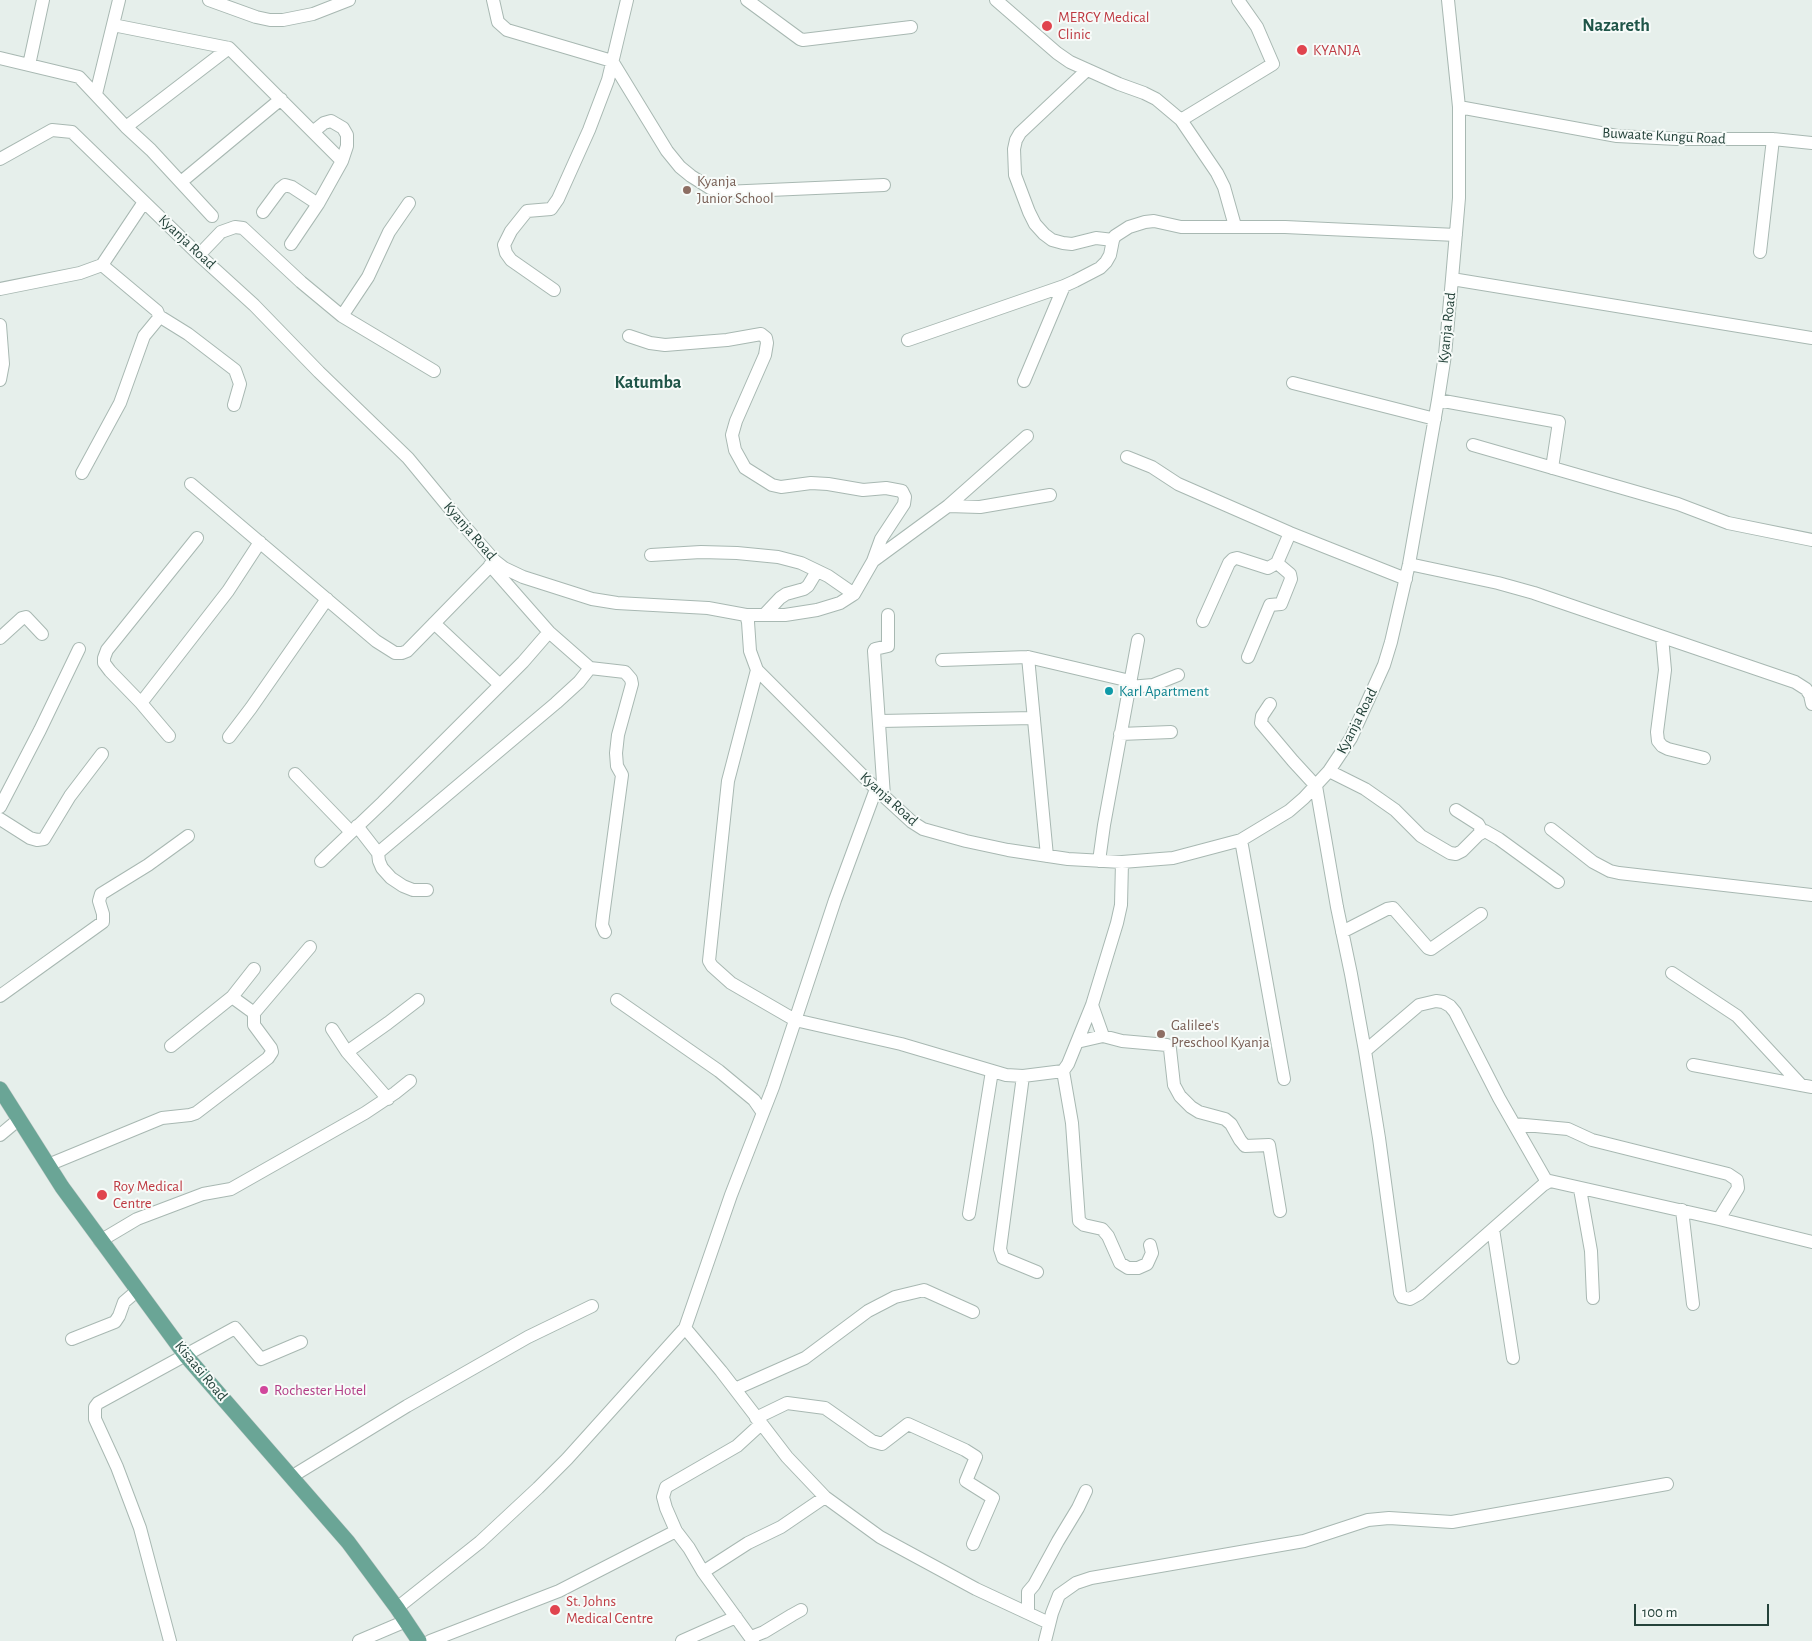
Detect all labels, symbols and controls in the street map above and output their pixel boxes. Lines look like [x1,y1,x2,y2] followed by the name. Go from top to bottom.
[1058,8,1150,43] place label: MERCY Medical Clinic
[1582,15,1650,37] district label: Nazareth
[1040,19,1054,33] marker: MERCY Medical Clinic
[1313,41,1361,59] place label: KYANJA
[1295,43,1309,57] marker: KYANJA
[1602,124,1726,148] street label: Buwaate Kungu Road
[697,172,774,207] place label: Kyanja Junior School
[681,184,693,196] marker: Kyanja Junior School
[155,211,219,273] street label: Kyanja Road
[1434,291,1460,365] street label: Kyanja Road
[615,372,681,394] district label: Katumba
[440,498,500,564] street label: Kyanja Road
[1119,682,1209,700] place label: Karl Apartment
[1103,685,1115,697] marker: Karl Apartment
[1333,685,1381,757] street label: Kyanja Road
[856,768,922,830] street label: Kyanja Road
[1171,1016,1270,1051] place label: Galilee's Preschool Kyanja
[1155,1028,1167,1040] marker: Galilee's Preschool Kyanja
[113,1177,183,1212] place label: Roy Medical Centre
[95,1188,109,1202] marker: Roy Medical Centre
[171,1337,231,1405] street label: Kisaasi Road
[274,1381,367,1399] place label: Rochester Hotel
[258,1384,270,1396] marker: Rochester Hotel
[566,1592,653,1627] place label: St. Johns Medical Centre
[1637,1594,1772,1626] scale bar
[548,1603,562,1617] marker: St. Johns Medical Centre
[1642,1605,1677,1620] text: 100 m

